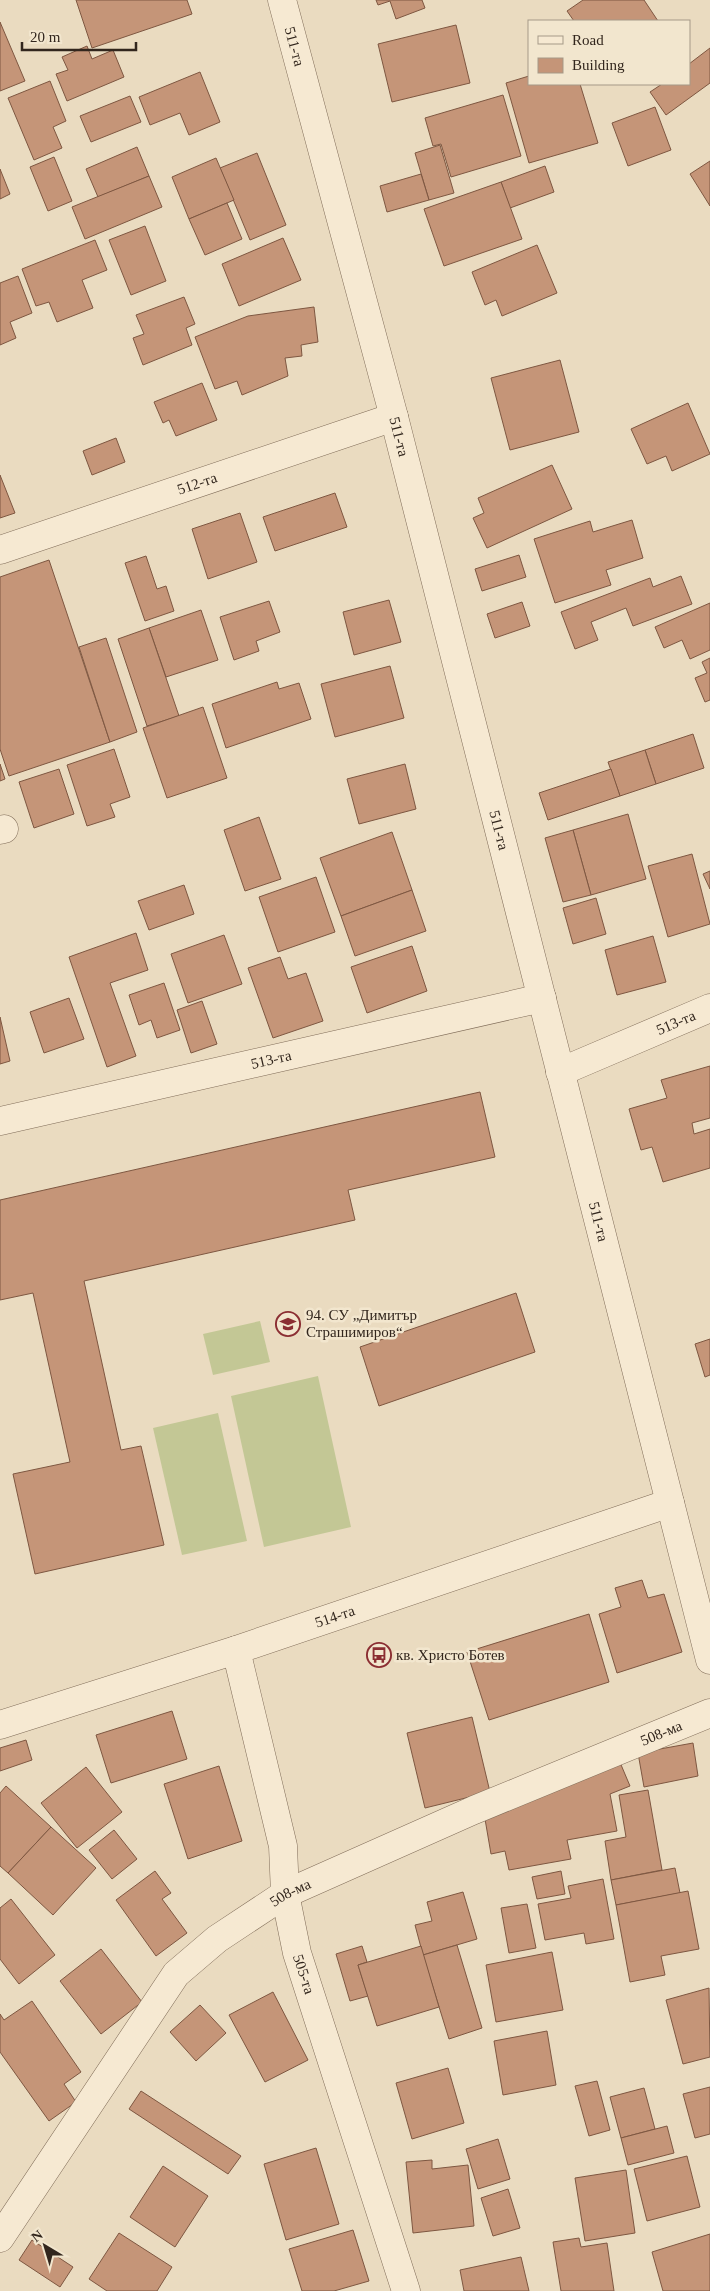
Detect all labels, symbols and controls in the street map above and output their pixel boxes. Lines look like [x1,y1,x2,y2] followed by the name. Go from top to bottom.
[22,20,136,52] scale bar
[528,20,690,85] legend
[281,25,307,68] street label: 511-та
[30,29,61,45] text: 20 m
[572,32,604,48] text: Road
[572,57,625,73] text: Building
[386,415,412,458] street label: 511-та
[175,469,219,498] street label: 512-та
[486,809,512,852] street label: 511-та
[654,1007,698,1038] street label: 513-та
[249,1047,293,1072] street label: 513-та
[586,1200,611,1243] street label: 511-та
[306,1307,417,1340] place label: 94. СУ „Димитър Страшимиров“
[275,1311,301,1337] school or university icon: 94. СУ „Димитър Страшимиров“
[313,1602,357,1631] street label: 514-та
[366,1642,392,1668] bus stop icon: кв. Христо Ботев
[396,1647,505,1663] place label: кв. Христо Ботев
[638,1717,685,1749] street label: 508-ма
[267,1876,313,1910] street label: 508-ма
[290,1952,318,1996] street label: 505-та
[20,2221,70,2271] north arrow
[29,2227,46,2245] text: N

